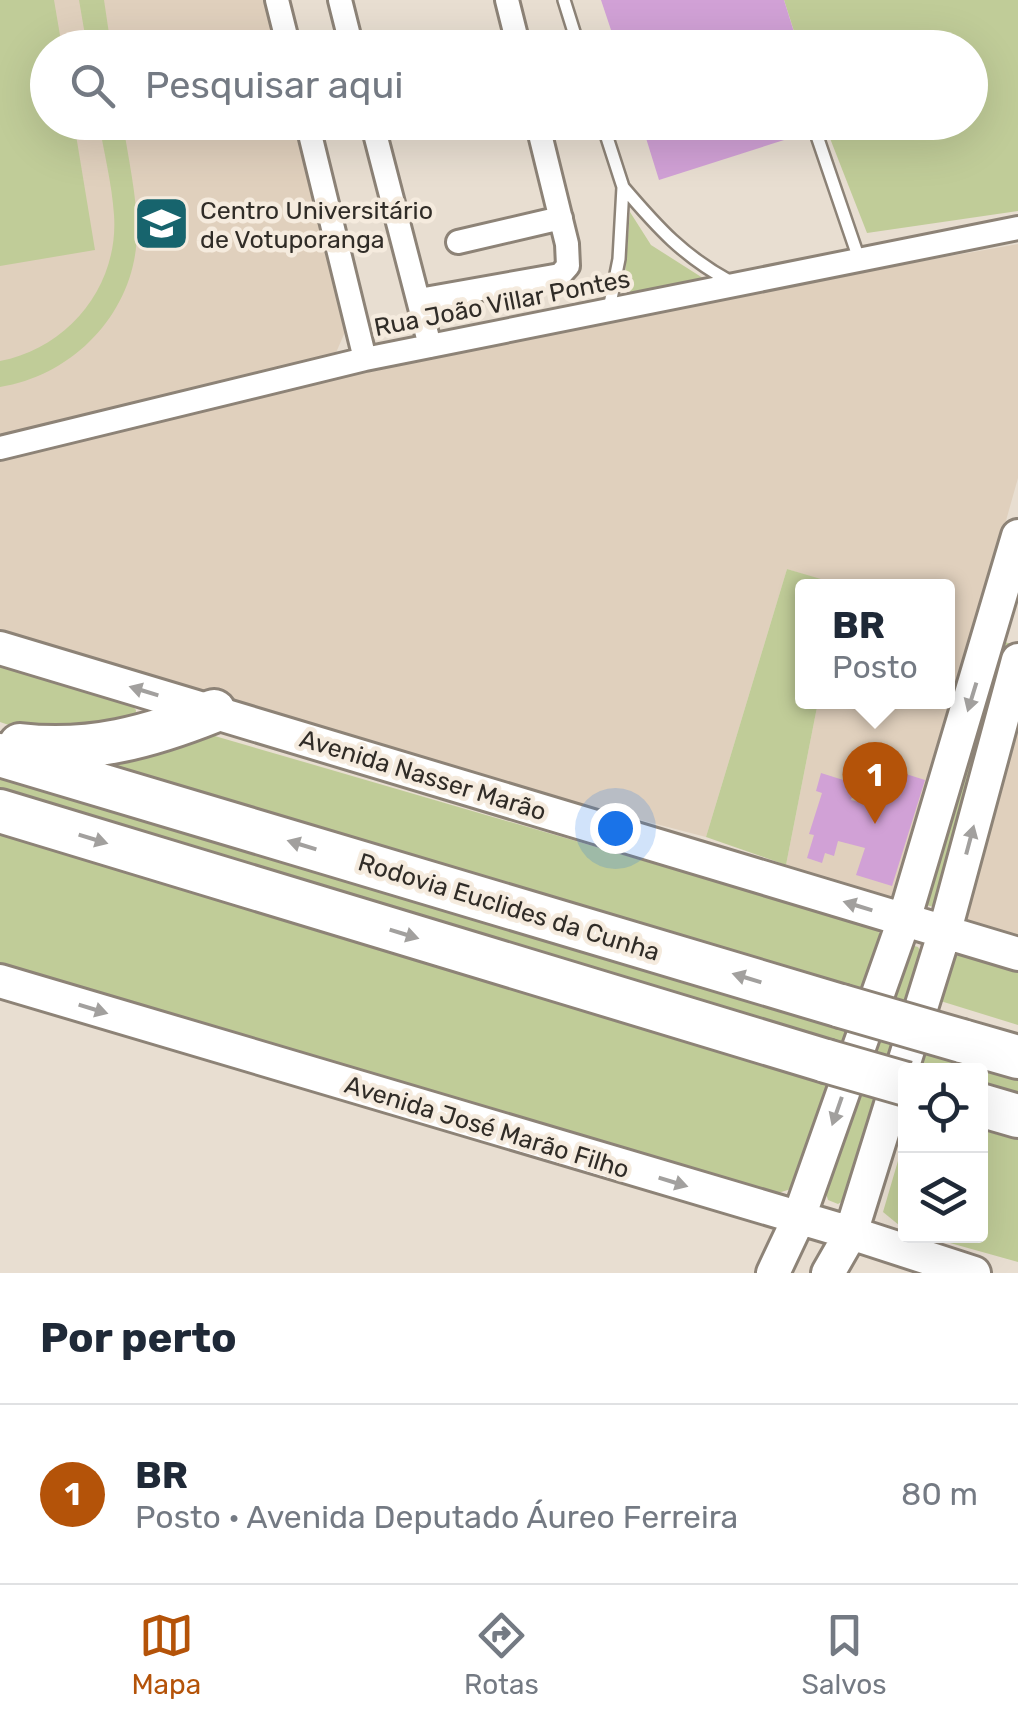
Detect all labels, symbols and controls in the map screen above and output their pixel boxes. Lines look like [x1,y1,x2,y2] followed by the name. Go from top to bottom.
[30,30,988,140] search box
[65,58,120,113] icon: search
[145,62,403,108] text: Pesquisar aqui
[131,194,191,254] school or university icon: Centro Universitário de Votuporanga
[200,196,433,254] place label: Centro Universitário de Votuporanga
[372,264,632,342] street label: Rua João Villar Pontes
[795,579,955,709] popup
[832,602,885,648] text: BR
[832,648,918,686] text: Posto
[963,682,978,712] one-way arrow
[129,683,159,698] one-way arrow
[296,724,550,826] street label: Avenida Nasser Marão
[842,742,908,824] pin: 1
[590,803,641,854] your location
[962,824,978,855] one-way arrow
[79,833,109,848] one-way arrow
[286,837,316,852] one-way arrow
[355,847,663,967] street label: Rodovia Euclides da Cunha
[842,898,873,913] one-way arrow
[390,927,420,942] one-way arrow
[731,970,762,985] one-way arrow
[79,1002,109,1017] one-way arrow
[898,1063,988,1243] map controls
[898,1063,988,1153] button: locate
[341,1070,633,1184] street label: Avenida José Marão Filho
[828,1096,843,1126] one-way arrow
[898,1153,988,1243] button: layers
[658,1175,689,1190] one-way arrow
[40,1313,237,1363] text: Por perto
[135,1452,188,1498] text: BR
[65,1475,80,1513] text: 1
[901,1475,978,1513] text: 80 m
[135,1498,738,1536] text: Posto · Avenida Deputado Áureo Ferreira
[131,1608,201,1701] tab: Mapa
[464,1608,539,1701] tab: Rotas
[802,1608,887,1701] tab: Salvos

